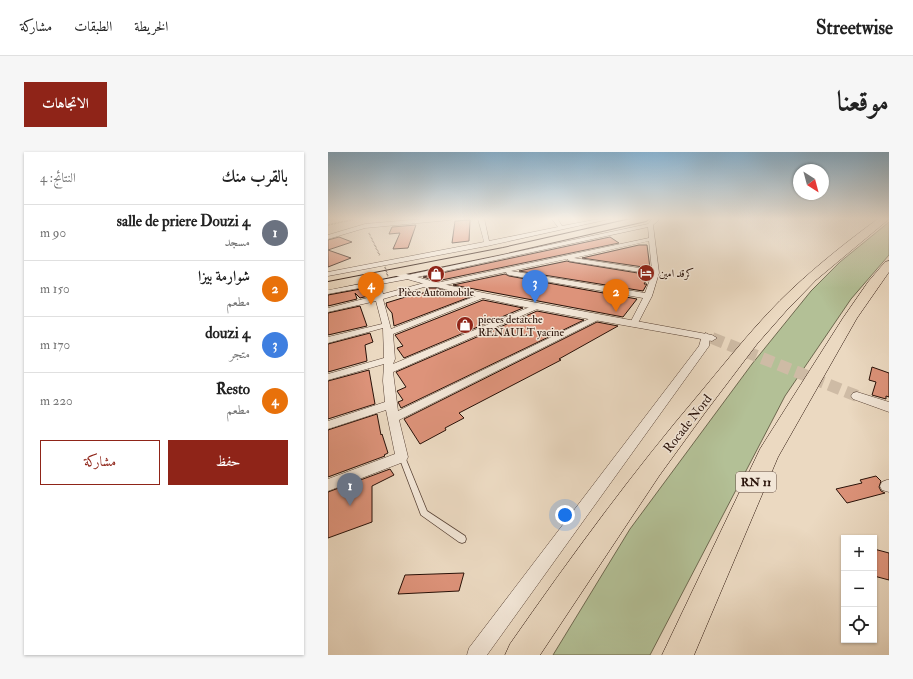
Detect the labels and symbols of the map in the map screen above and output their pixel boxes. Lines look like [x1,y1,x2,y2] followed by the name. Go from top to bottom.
[793,164,829,200] north arrow
[636,263,656,283] hotel icon: كرقد امين
[426,264,446,284] shop icon: Pièce Automobile
[659,267,694,280] place label: كرقد امين
[522,270,548,303] pin: 3
[358,272,384,305] pin: 4
[603,279,629,312] pin: 2
[398,286,474,299] place label: Pièce Automobile
[477,313,564,340] place label: pieces detatche RENAULT yacine
[455,315,475,335] shop icon: pieces detatche RENAULT yacine
[660,391,716,456] street label: Rocade Nord
[736,472,776,492] road number: RN 11
[337,473,363,506] pin: 1
[555,505,575,525] your location

